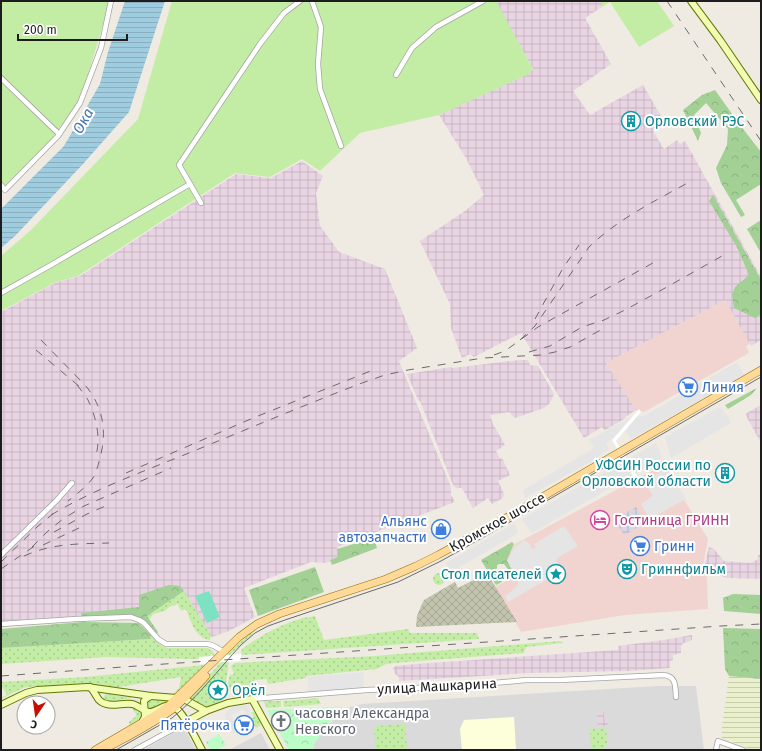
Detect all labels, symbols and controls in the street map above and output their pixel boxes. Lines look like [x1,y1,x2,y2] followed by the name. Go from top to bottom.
[18,16,127,42] scale bar
[24,23,57,37] text: 200 m
[69,105,97,137] water label: Ока
[620,110,642,132] building icon: Орловский РЭС
[645,113,745,130] place label: Орловский РЭС
[677,376,699,398] supermarket icon: Линия
[702,379,744,396] place label: Линия
[582,457,711,490] place label: УФСИН России по Орловской области
[714,462,736,484] building icon: УФСИН России по Орловской области
[446,489,548,556] street label: Кромское шоссе
[589,509,611,531] hotel icon: Гостиница ГРИНН
[614,512,729,529] place label: Гостиница ГРИНН
[338,513,427,546] place label: Альянс автозапчасти
[430,518,452,540] shop icon: Альянс автозапчасти
[629,535,651,557] supermarket icon: Гринн
[654,538,694,555] place label: Гринн
[616,558,638,580] theatre icon: Гриннфильм
[641,561,726,578] place label: Гриннфильм
[545,563,567,585] place icon: Стол писателей
[441,566,542,583] place label: Стол писателей
[377,675,497,698] street label: улица Машкарина
[207,679,229,701] place icon: Орёл
[232,682,266,699] place label: Орёл
[16,695,56,735] north arrow
[295,705,429,738] place label: часовня Александра Невского
[270,710,292,732] church icon: часовня Александра Невского
[233,714,255,736] supermarket icon: Пятёрочка
[29,717,38,731] text: С
[160,717,230,734] place label: Пятёрочка

